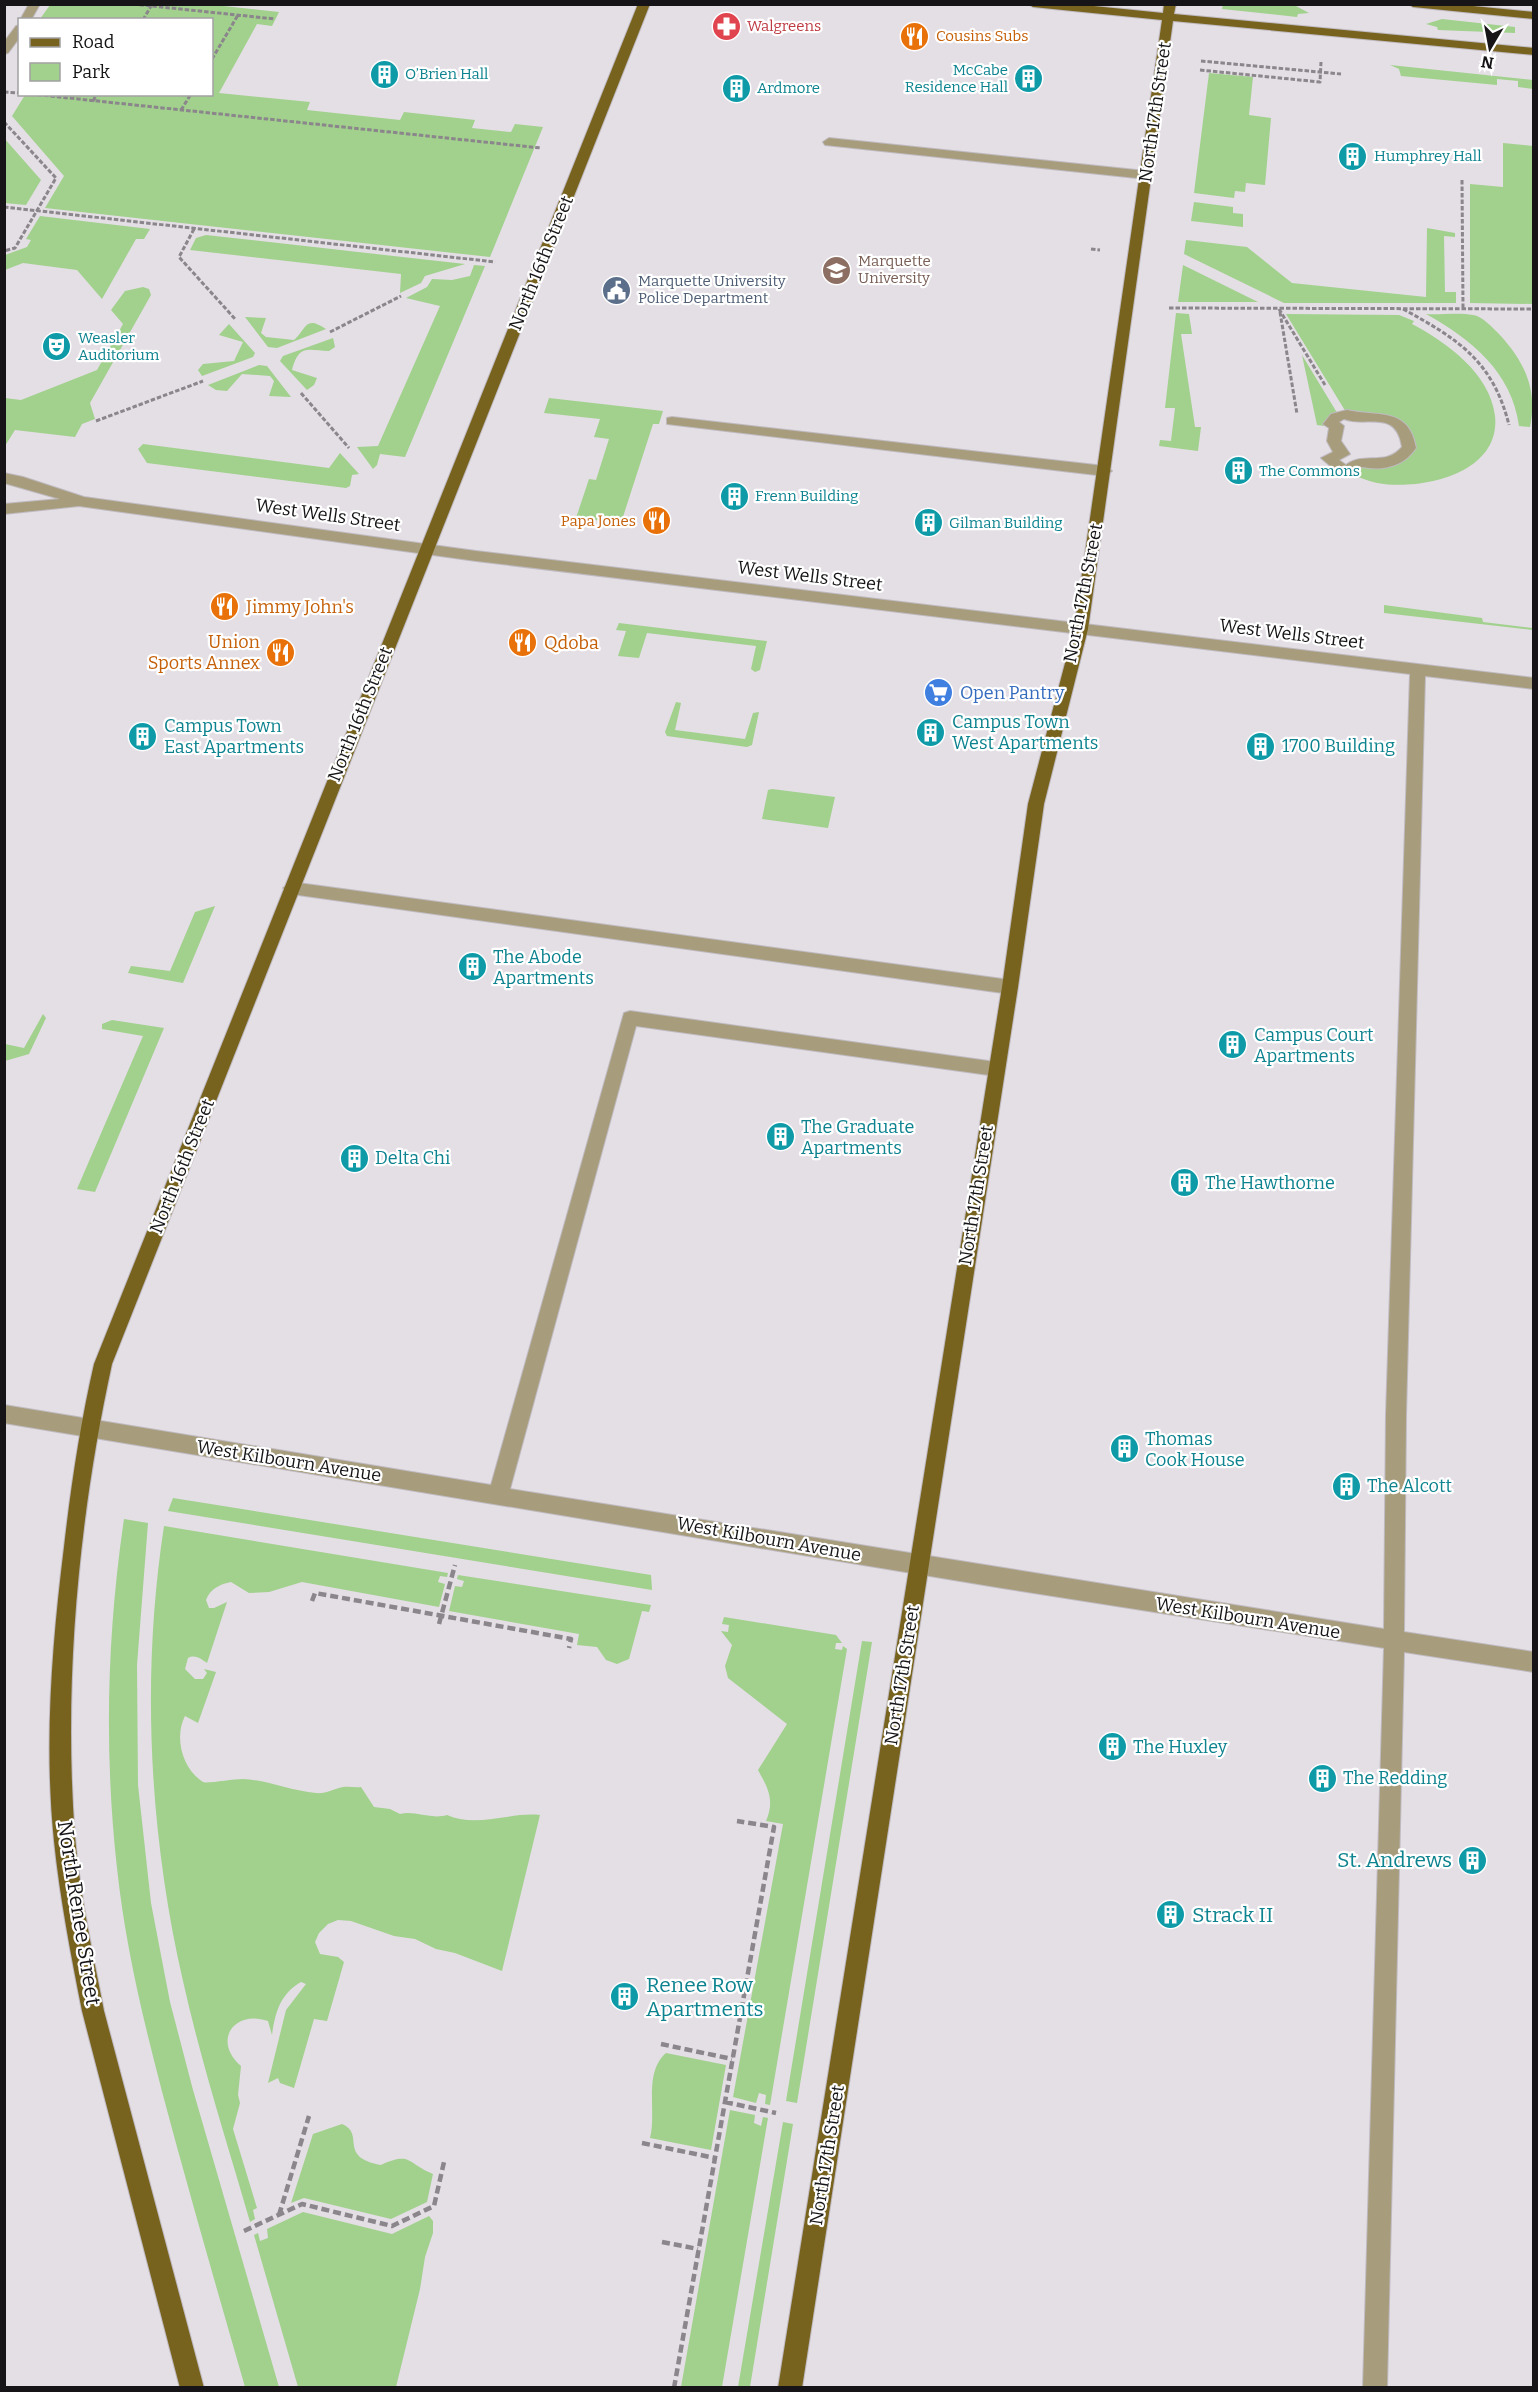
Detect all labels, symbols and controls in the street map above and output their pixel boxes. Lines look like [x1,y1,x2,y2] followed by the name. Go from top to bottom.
[710,10,742,42] pharmacy icon: Walgreens
[747,17,821,35] place label: Walgreens
[18,18,213,96] legend
[1460,18,1520,78] north arrow
[899,20,931,52] restaurant icon: Cousins Subs
[936,27,1028,45] place label: Cousins Subs
[72,31,115,53] text: Road
[1134,40,1176,184] street label: North 17th Street
[1480,52,1495,73] text: N
[368,58,400,90] building icon: O’Brien Hall
[72,61,111,83] text: Park
[905,61,1008,96] place label: McCabe Residence Hall
[1013,63,1045,95] building icon: McCabe Residence Hall
[405,65,488,83] place label: O’Brien Hall
[720,72,752,104] building icon: Ardmore
[757,79,820,97] place label: Ardmore
[1337,140,1369,172] building icon: Humphrey Hall
[1374,147,1481,165] place label: Humphrey Hall
[504,192,578,334] street label: North 16th Street
[858,252,931,287] place label: Marquette University
[821,254,853,286] school or university icon: Marquette University
[638,272,786,307] place label: Marquette University Police Department
[601,274,633,306] public building icon: Marquette University Police Department
[78,329,160,364] place label: Weasler Auditorium
[41,331,73,363] theatre icon: Weasler Auditorium
[1222,455,1254,487] building icon: The Commons
[1259,462,1360,480] place label: The Commons
[718,480,750,512] building icon: Frenn Building
[755,487,858,505] place label: Frenn Building
[254,494,402,536] street label: West Wells Street
[641,505,673,537] restaurant icon: Papa Jones
[912,507,944,539] building icon: Gilman Building
[561,512,636,530] place label: Papa Jones
[949,514,1063,532] place label: Gilman Building
[1059,521,1107,665] street label: North 17th Street
[736,556,884,596] street label: West Wells Street
[209,591,241,623] restaurant icon: Jimmy John's
[245,596,354,618] place label: Jimmy John's
[1218,614,1366,654] street label: West Wells Street
[507,627,539,659] restaurant icon: Qdoba
[148,631,261,674] place label: Union Sports Annex
[544,632,599,654] place label: Qdoba
[265,636,297,668] restaurant icon: Union Sports Annex
[323,643,397,785] street label: North 16th Street
[923,677,955,709] supermarket icon: Open Pantry
[960,682,1065,704] place label: Open Pantry
[952,711,1098,754] place label: Campus Town West Apartments
[164,715,304,758] place label: Campus Town East Apartments
[915,716,947,748] building icon: Campus Town West Apartments
[127,720,159,752] building icon: Campus Town East Apartments
[1245,730,1277,762] building icon: 1700 Building
[1282,735,1395,757] place label: 1700 Building
[493,946,594,989] place label: The Abode Apartments
[456,951,488,983] building icon: The Abode Apartments
[1254,1024,1374,1067] place label: Campus Court Apartments
[1217,1029,1249,1061] building icon: Campus Court Apartments
[145,1095,219,1237] street label: North 16th Street
[801,1116,914,1159] place label: The Graduate Apartments
[764,1121,796,1153] building icon: The Graduate Apartments
[954,1123,998,1267] street label: North 17th Street
[338,1142,370,1174] building icon: Delta Chi
[375,1147,450,1169] place label: Delta Chi
[1168,1167,1200,1199] building icon: The Hawthorne
[1205,1172,1335,1194] place label: The Hawthorne
[1145,1428,1245,1471] place label: Thomas Cook House
[1108,1433,1140,1465] building icon: Thomas Cook House
[195,1436,383,1486] street label: West Kilbourn Avenue
[1330,1470,1362,1502] building icon: The Alcott
[1367,1475,1452,1497] place label: The Alcott
[675,1512,863,1566] street label: West Kilbourn Avenue
[1154,1593,1342,1643] street label: West Kilbourn Avenue
[880,1603,924,1747] street label: North 17th Street
[1096,1731,1128,1763] building icon: The Huxley
[1133,1736,1228,1758] place label: The Huxley
[1306,1762,1338,1794] building icon: The Redding
[1343,1767,1447,1789] place label: The Redding
[52,1819,107,2008] street label: North Renee Street
[1457,1844,1489,1876] building icon: St. Andrews
[1337,1847,1452,1873] place label: St. Andrews
[1155,1899,1187,1931] building icon: Strack II
[1192,1902,1273,1928] place label: Strack II
[646,1972,764,2022] place label: Renee Row Apartments
[609,1981,641,2013] building icon: Renee Row Apartments
[805,2083,849,2227] street label: North 17th Street

